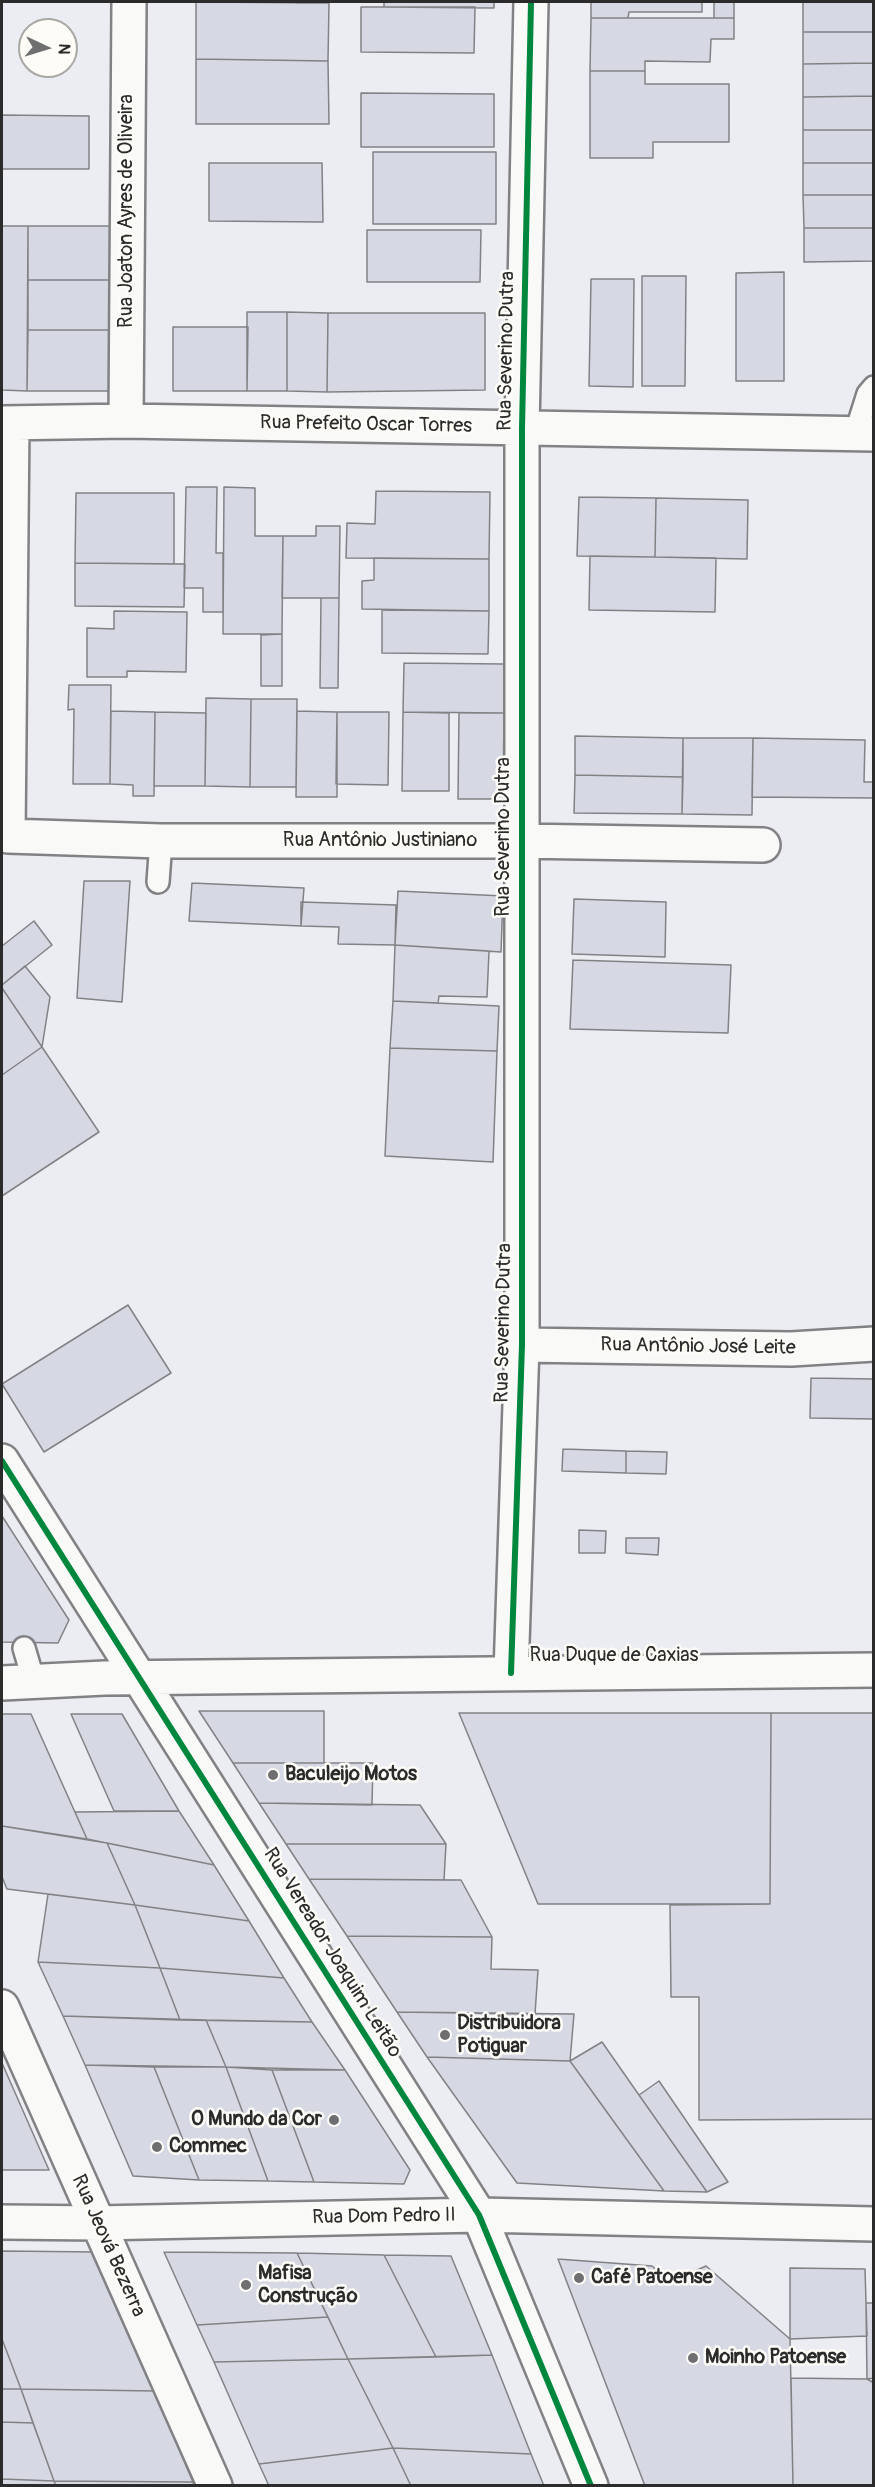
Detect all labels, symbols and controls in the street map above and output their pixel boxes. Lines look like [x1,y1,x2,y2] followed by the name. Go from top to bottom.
[18,18,78,78] north arrow
[54,43,74,55] text: N
[115,94,139,328] street label: Rua Joaton Ayres de Oliveira
[494,271,520,431] street label: Rua Severino Dutra
[260,411,472,439] street label: Rua Prefeito Oscar Torres
[492,757,516,917] street label: Rua Severino Dutra
[283,829,477,853] street label: Rua Antônio Justiniano
[491,1243,517,1403] street label: Rua Severino Dutra
[600,1333,796,1361] street label: Rua Antônio José Leite
[530,1644,698,1668] street label: Rua Duque de Caxias
[285,1763,417,1787] place label: Baculeijo Motos
[266,1768,280,1782] marker: Baculeijo Motos
[258,1844,406,2062] street label: Rua Vereador Joaquim Leitão
[457,2012,561,2059] place label: Distribuidora Potiguar
[438,2028,452,2042] marker: Distribuidora Potiguar
[191,2108,322,2132] place label: O Mundo da Cor
[327,2113,341,2127] marker: O Mundo da Cor
[169,2135,247,2159] place label: Commec
[150,2140,164,2154] marker: Commec
[66,2171,150,2321] street label: Rua Jeová Bezerra
[312,2204,456,2230] street label: Rua Dom Pedro II
[258,2262,357,2309] place label: Mafisa Construção
[591,2266,713,2290] place label: Café Patoense
[572,2271,586,2285] marker: Café Patoense
[239,2278,253,2292] marker: Mafisa Construção
[705,2346,846,2370] place label: Moinho Patoense
[686,2351,700,2365] marker: Moinho Patoense

